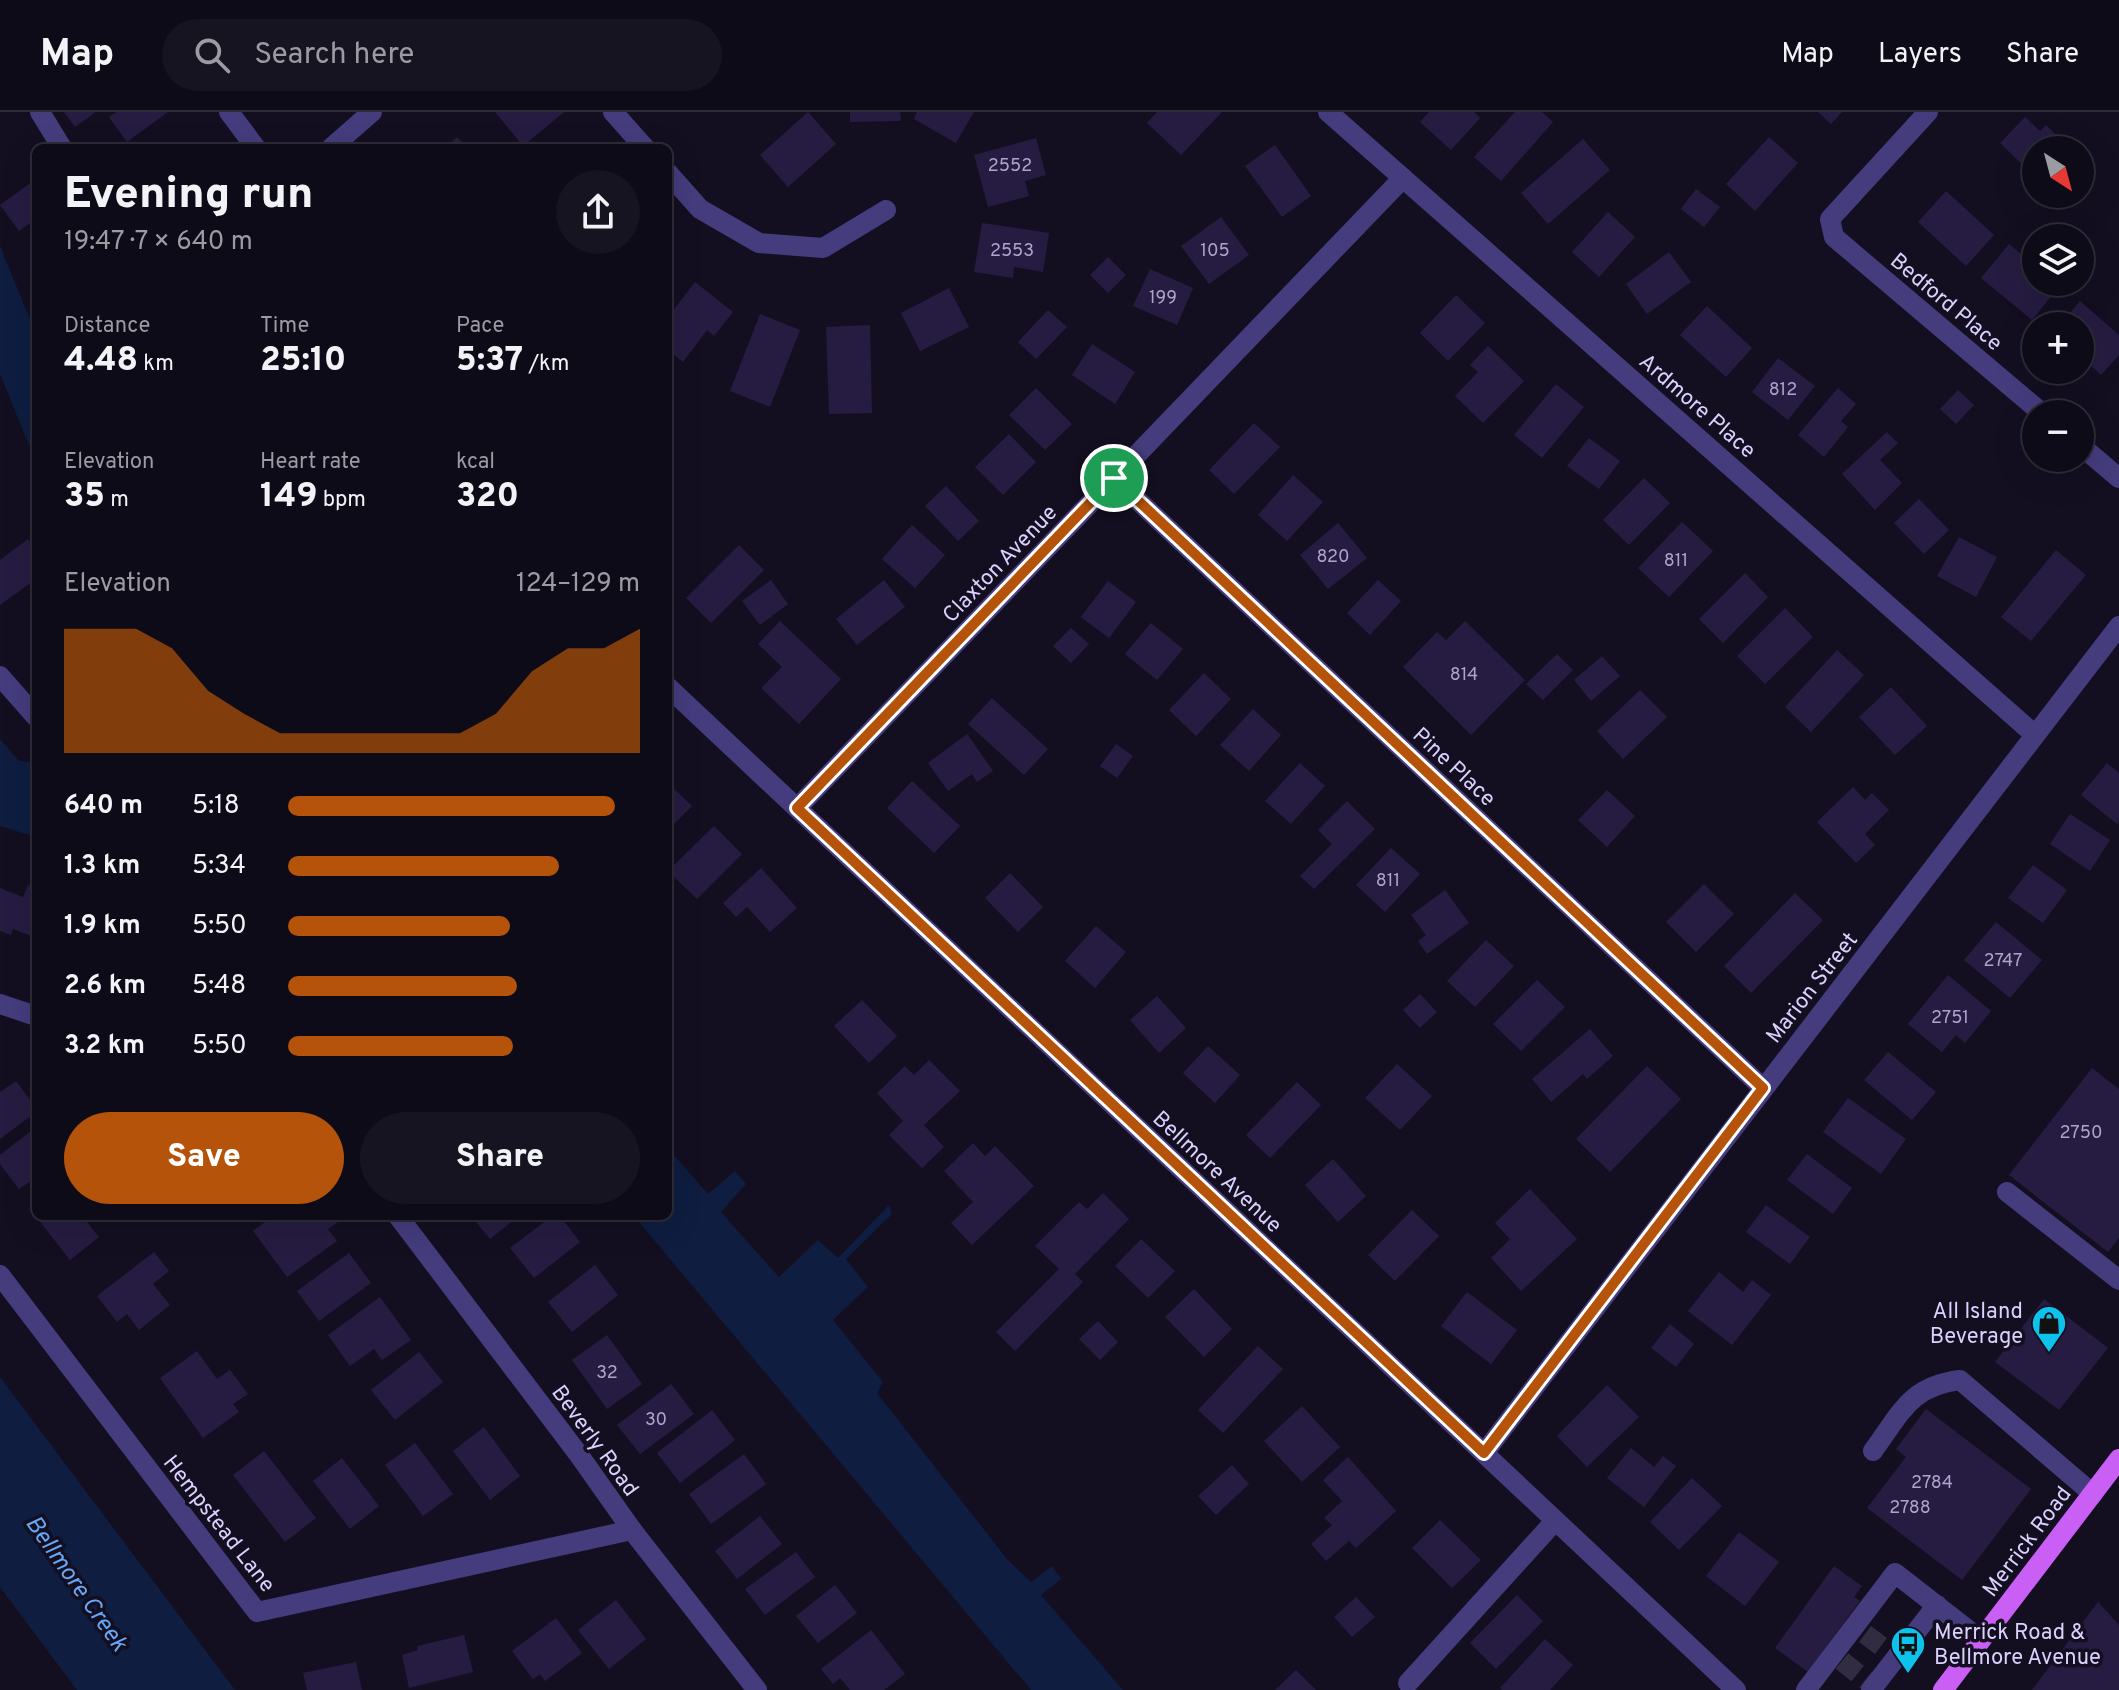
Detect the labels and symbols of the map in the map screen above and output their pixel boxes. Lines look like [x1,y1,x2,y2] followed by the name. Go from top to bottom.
[2022,136,2094,208] north arrow
[988,155,1032,178] house number: 2552
[990,240,1034,263] house number: 2553
[1200,240,1230,263] house number: 105
[1884,248,2007,358] street label: Bedford Place
[1149,287,1177,310] house number: 199
[1632,349,1760,465] street label: Ardmore Place
[1769,379,1797,402] house number: 812
[1080,444,1148,512] pin
[938,500,1064,629] street label: Claxton Avenue
[1316,546,1350,569] house number: 820
[1664,550,1688,573] house number: 811
[1450,664,1478,687] house number: 814
[1406,723,1500,813] street label: Pine Place
[1376,870,1400,893] house number: 811
[1761,928,1865,1049] street label: Marion Street
[1984,950,2022,973] house number: 2747
[1931,1007,1969,1030] house number: 2751
[1146,1106,1287,1240] street label: Bellmore Avenue
[2060,1122,2102,1145] house number: 2750
[1930,1299,2023,1351] place label: All Island Beverage
[2030,1304,2068,1354] shop icon: All Island Beverage
[596,1362,618,1385] house number: 32
[545,1380,643,1502] street label: Beverly Road
[645,1409,667,1432] house number: 30
[156,1451,280,1599] street label: Hempstead Lane
[1911,1472,1953,1495] house number: 2784
[1978,1482,2078,1603] street label: Merrick Road
[1889,1497,1931,1520] house number: 2788
[18,1511,134,1659] water label: Bellmore Creek
[1934,1620,2101,1672] place label: Merrick Road & Bellmore Avenue
[1889,1625,1927,1675] bus stop icon: Merrick Road & Bellmore Avenue

